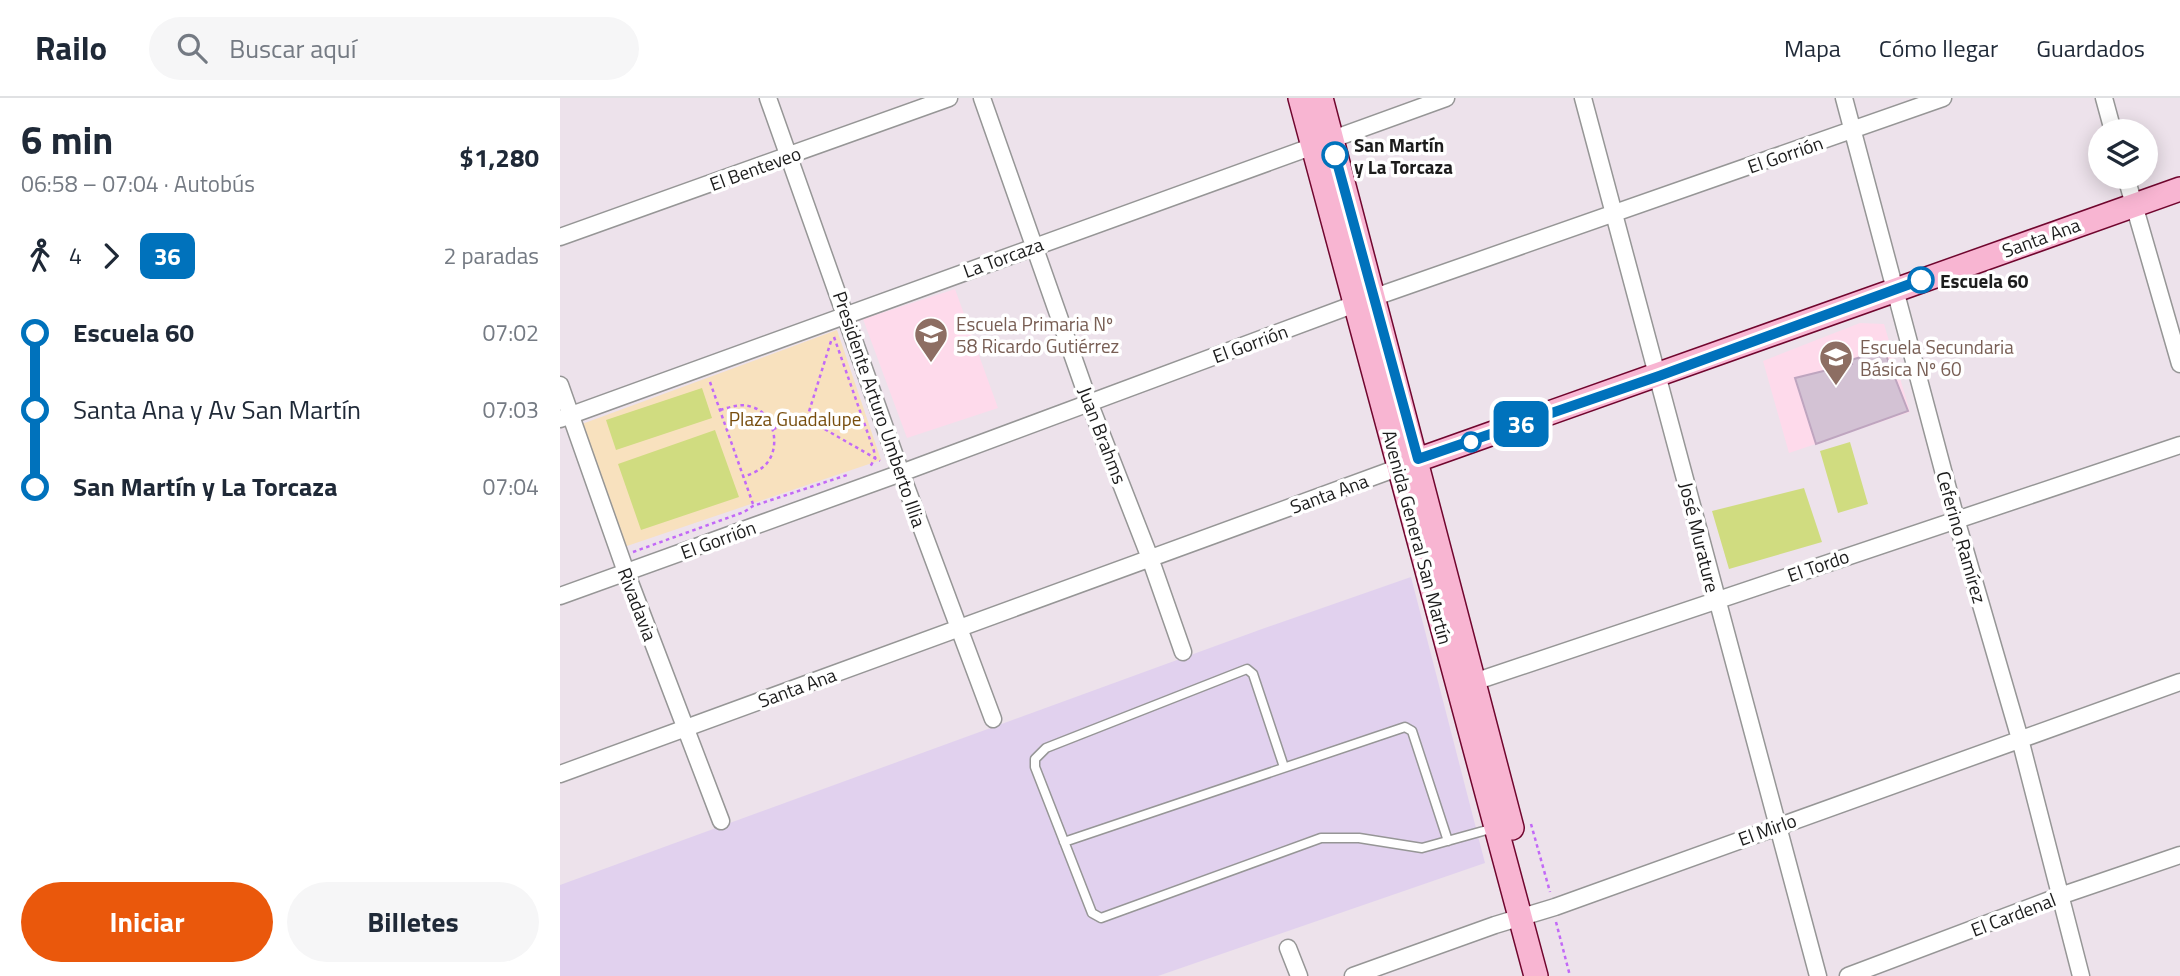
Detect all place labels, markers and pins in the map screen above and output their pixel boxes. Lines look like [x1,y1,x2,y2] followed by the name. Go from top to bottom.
[1354,130,1453,181] place label: San Martín y La Torcaza
[1322,142,1348,168] marker: San Martín y La Torcaza
[1940,266,2029,295] place label: Escuela 60
[1908,267,1934,293] marker: Escuela 60
[956,309,1119,360] place label: Escuela Primaria Nº 58 Ricardo Gutiérrez
[912,315,950,364] school or university icon: Escuela Primaria Nº 58 Ricardo Gutiérrez
[1860,332,2014,383] place label: Escuela Secundaria Básica Nº 60
[1817,338,1855,387] school or university icon: Escuela Secundaria Básica Nº 60
[1461,432,1481,452] unlabelled marker

